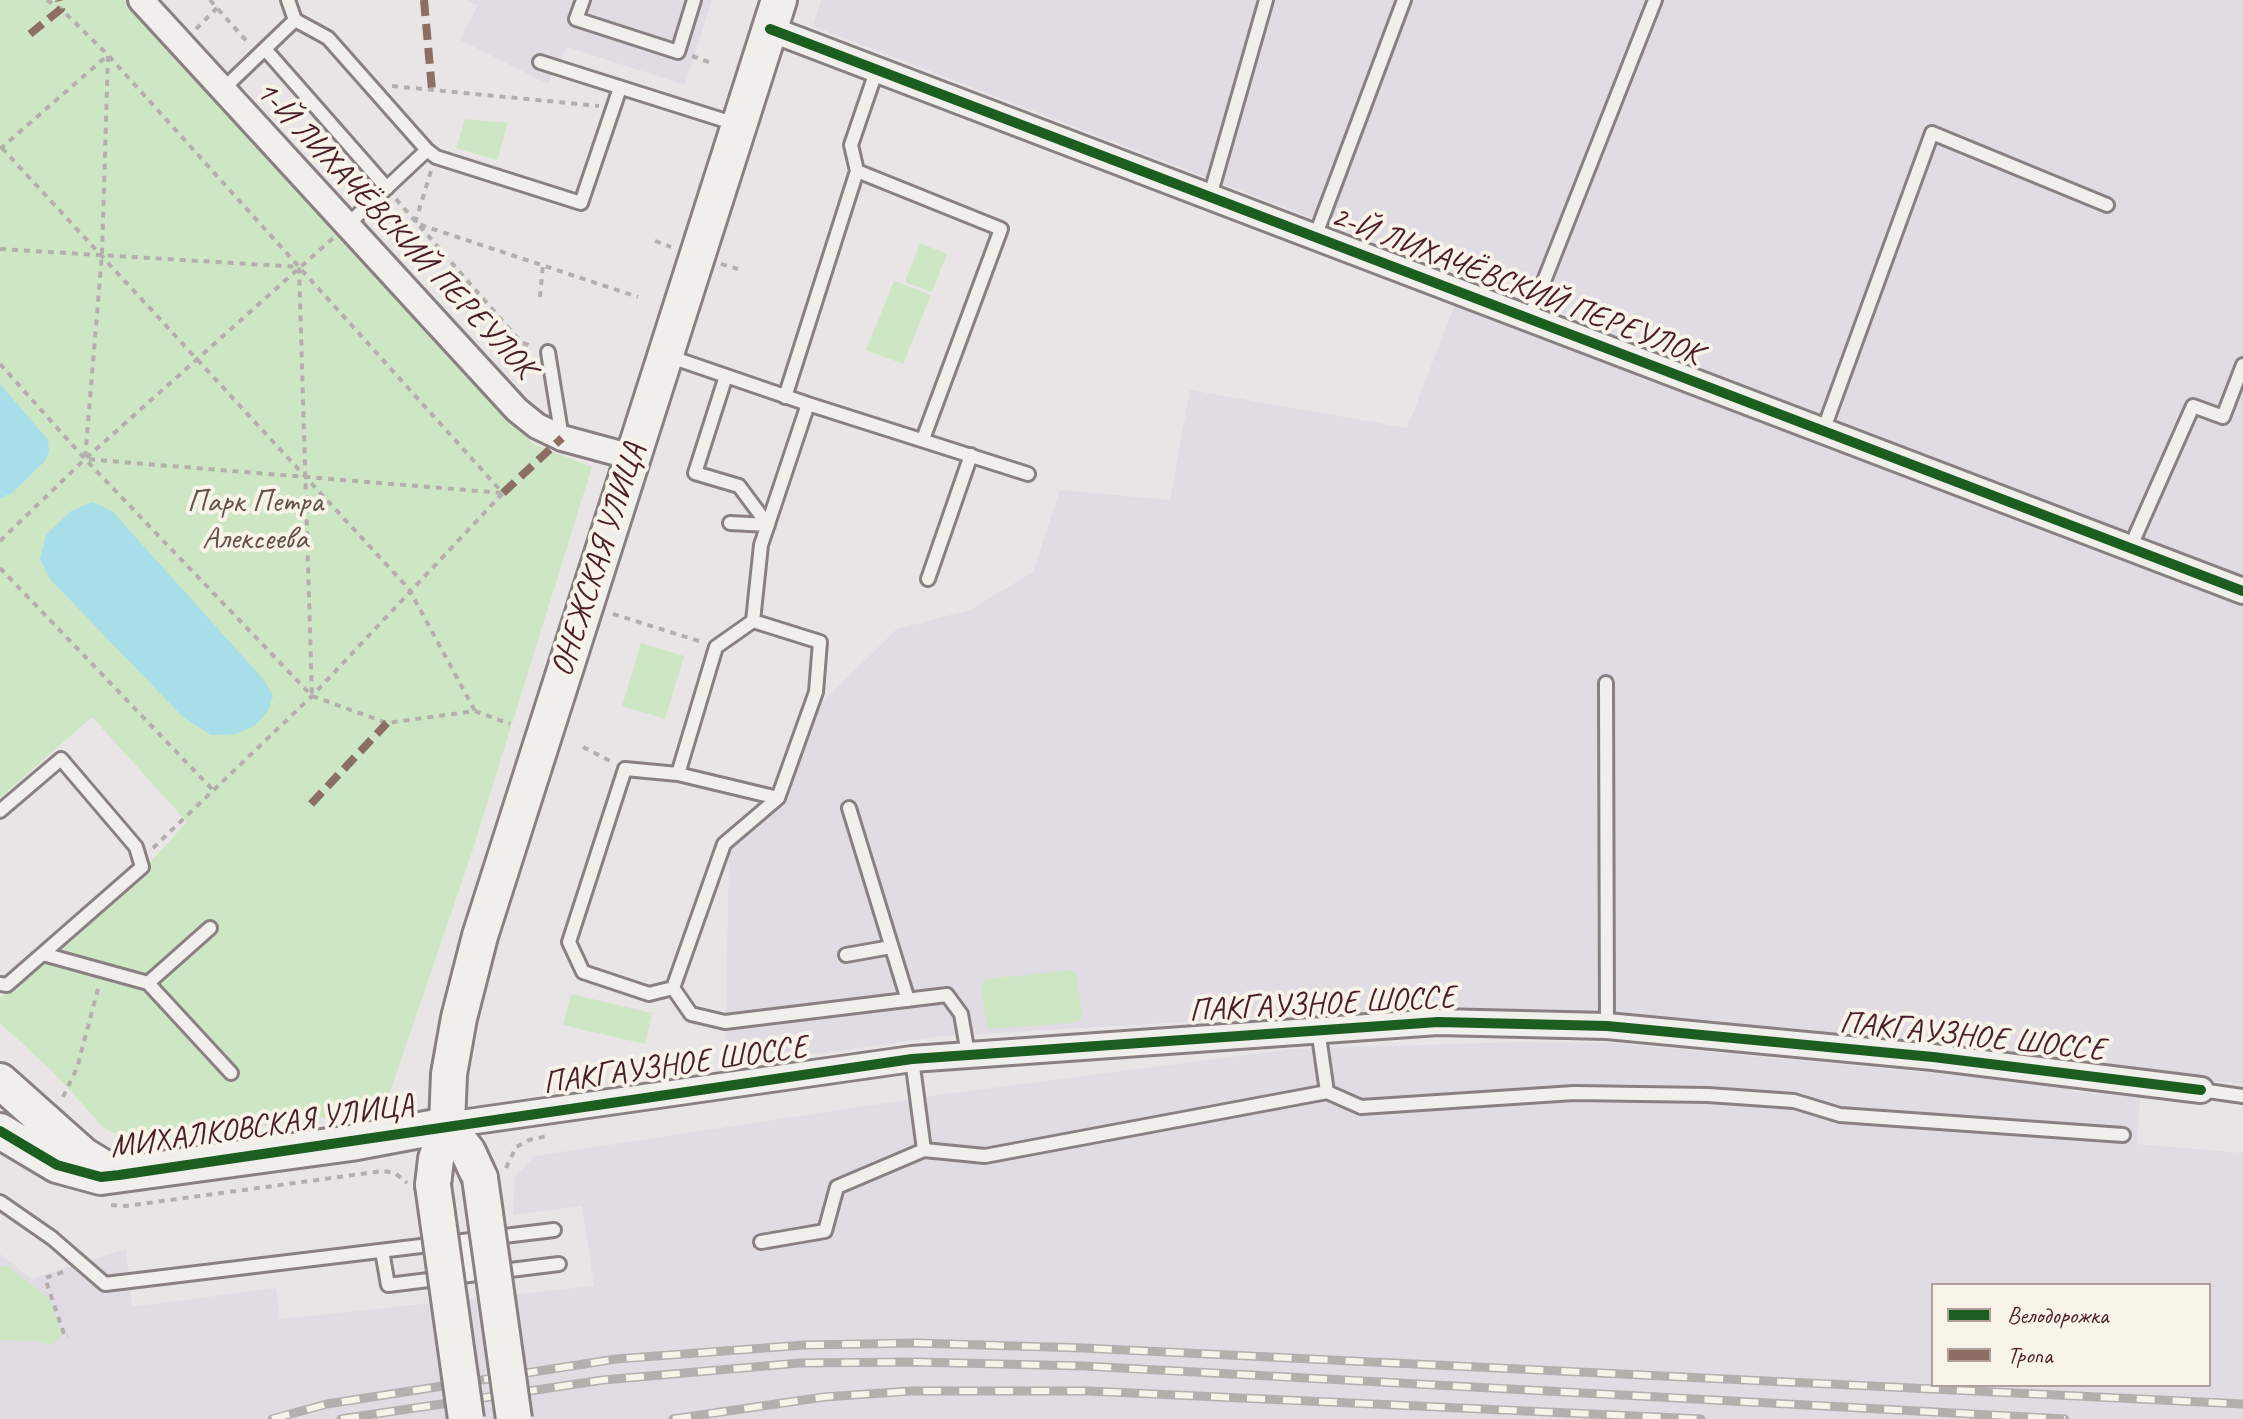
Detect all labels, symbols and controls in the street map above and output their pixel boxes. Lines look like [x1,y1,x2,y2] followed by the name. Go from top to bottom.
[247,73,543,387] street label: 1-Й ЛИХАЧЁВСКИЙ ПЕРЕУЛОК
[1325,198,1707,374] street label: 2-Й ЛИХАЧЁВСКИЙ ПЕРЕУЛОК
[543,439,655,681] street label: ОНЕЖСКАЯ УЛИЦА
[187,484,323,559] park label: Парк Петра Алексеева
[1188,979,1456,1031] street label: ПАКГАУЗНОЕ ШОССЕ
[1838,1004,2106,1070] street label: ПАКГАУЗНОЕ ШОССЕ
[540,1028,810,1104] street label: ПАКГАУЗНОЕ ШОССЕ
[108,1087,416,1167] street label: МИХАЛКОВСКАЯ УЛИЦА
[1931,1283,2211,1387] legend
[2007,1300,2108,1330] text: Велодорожка
[2007,1340,2052,1370] text: Тропа

